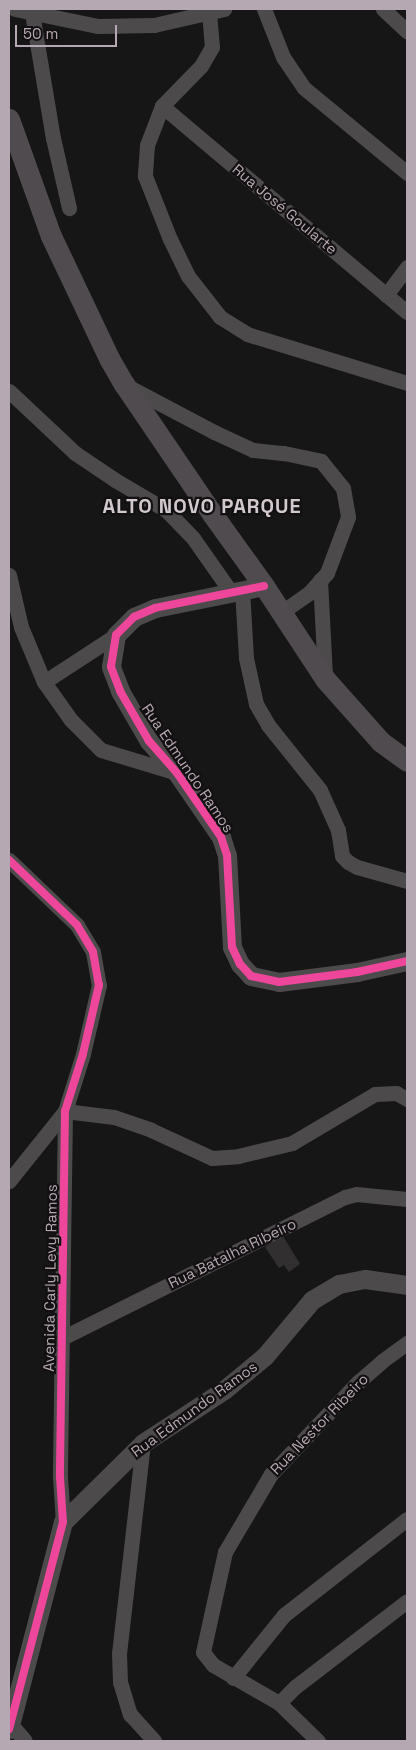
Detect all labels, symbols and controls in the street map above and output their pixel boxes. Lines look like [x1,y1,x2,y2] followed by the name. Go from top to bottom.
[18,15,120,47] scale bar
[23,24,58,43] text: 50 m
[229,160,341,258] street label: Rua José Goularte
[100,494,304,518] district label: ALTO NOVO PARQUE
[138,700,238,836] street label: Rua Edmundo Ramos
[39,1184,61,1372] street label: Avenida Carly Levy Ramos
[165,1214,299,1292] street label: Rua Batalha Ribeiro
[127,1357,261,1461] street label: Rua Edmundo Ramos
[266,1370,372,1478] street label: Rua Nestor Ribeiro

